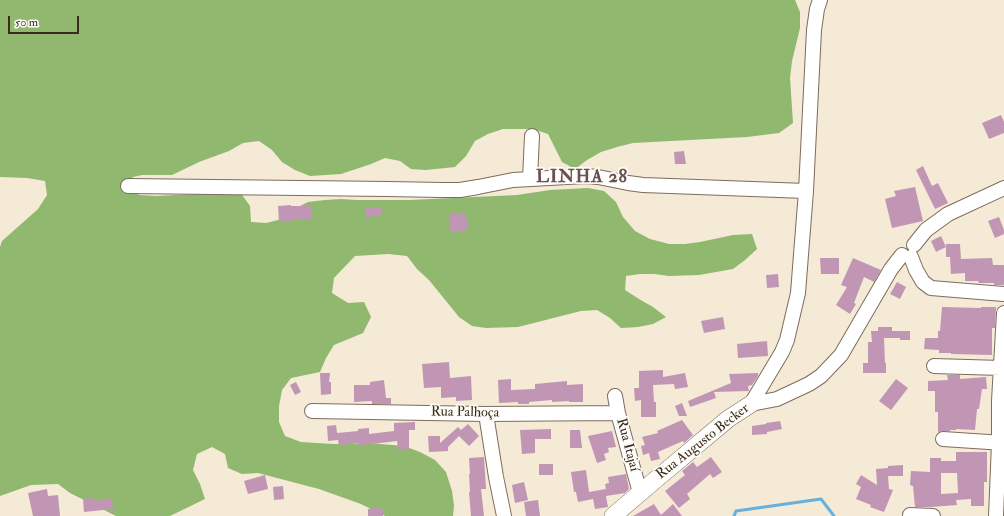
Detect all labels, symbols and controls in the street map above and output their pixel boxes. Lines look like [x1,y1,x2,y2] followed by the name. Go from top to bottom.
[10,8,81,34] scale bar
[15,15,38,30] text: 50 m
[536,167,628,189] district label: LINHA 28
[653,400,753,484] street label: Rua Augusto Becker
[431,404,499,422] street label: Rua Palhoça
[612,417,642,473] street label: Rua Itajaí

